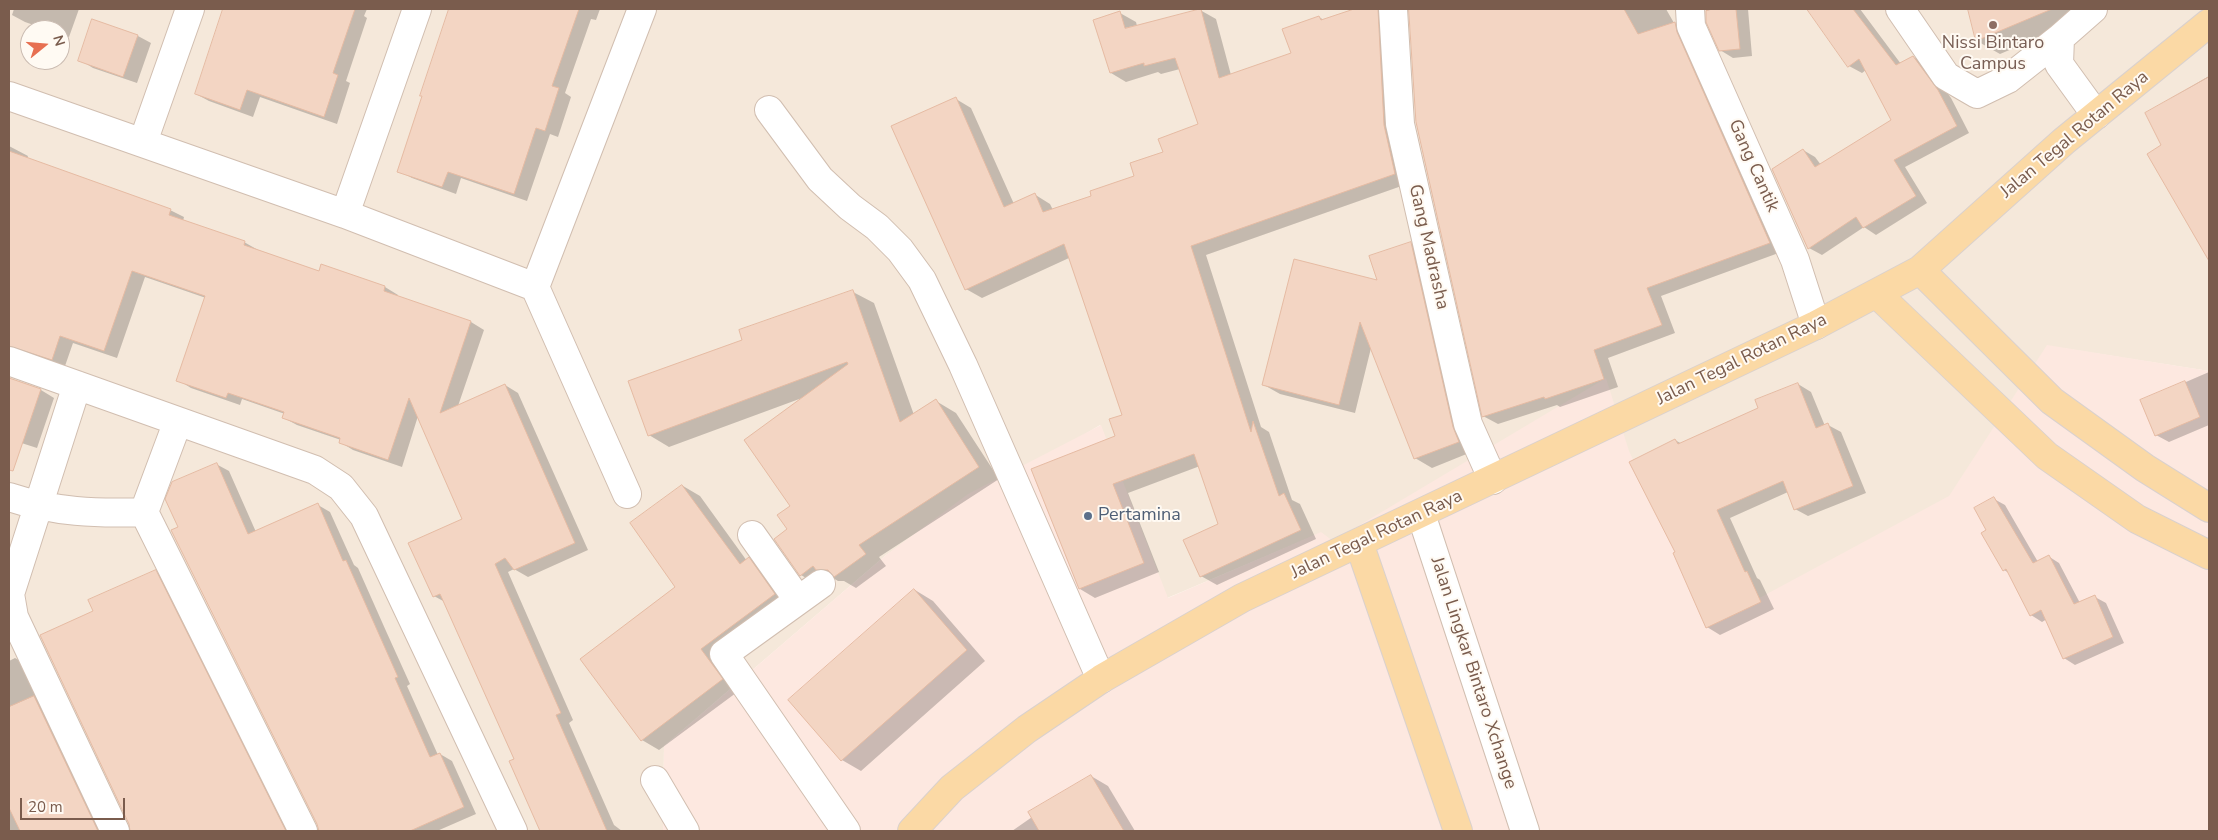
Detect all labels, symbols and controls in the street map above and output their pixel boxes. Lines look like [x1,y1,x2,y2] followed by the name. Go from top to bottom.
[1987,19,1999,31] marker: Nissi Bintaro Campus
[20,20,70,70] north arrow
[48,33,69,49] text: N
[1942,33,2044,76] place label: Nissi Bintaro Campus
[1997,67,2153,203] street label: Jalan Tegal Rotan Raya
[1723,116,1783,216] street label: Gang Cantik
[1403,182,1453,312] street label: Gang Madrasha
[1653,309,1831,411] street label: Jalan Tegal Rotan Raya
[1288,486,1466,584] street label: Jalan Tegal Rotan Raya
[1098,505,1181,527] place label: Pertamina
[1082,510,1094,522] marker: Pertamina
[1425,554,1521,792] street label: Jalan Lingkar Bintaro Xchange
[22,788,128,820] scale bar
[28,797,63,817] text: 20 m

